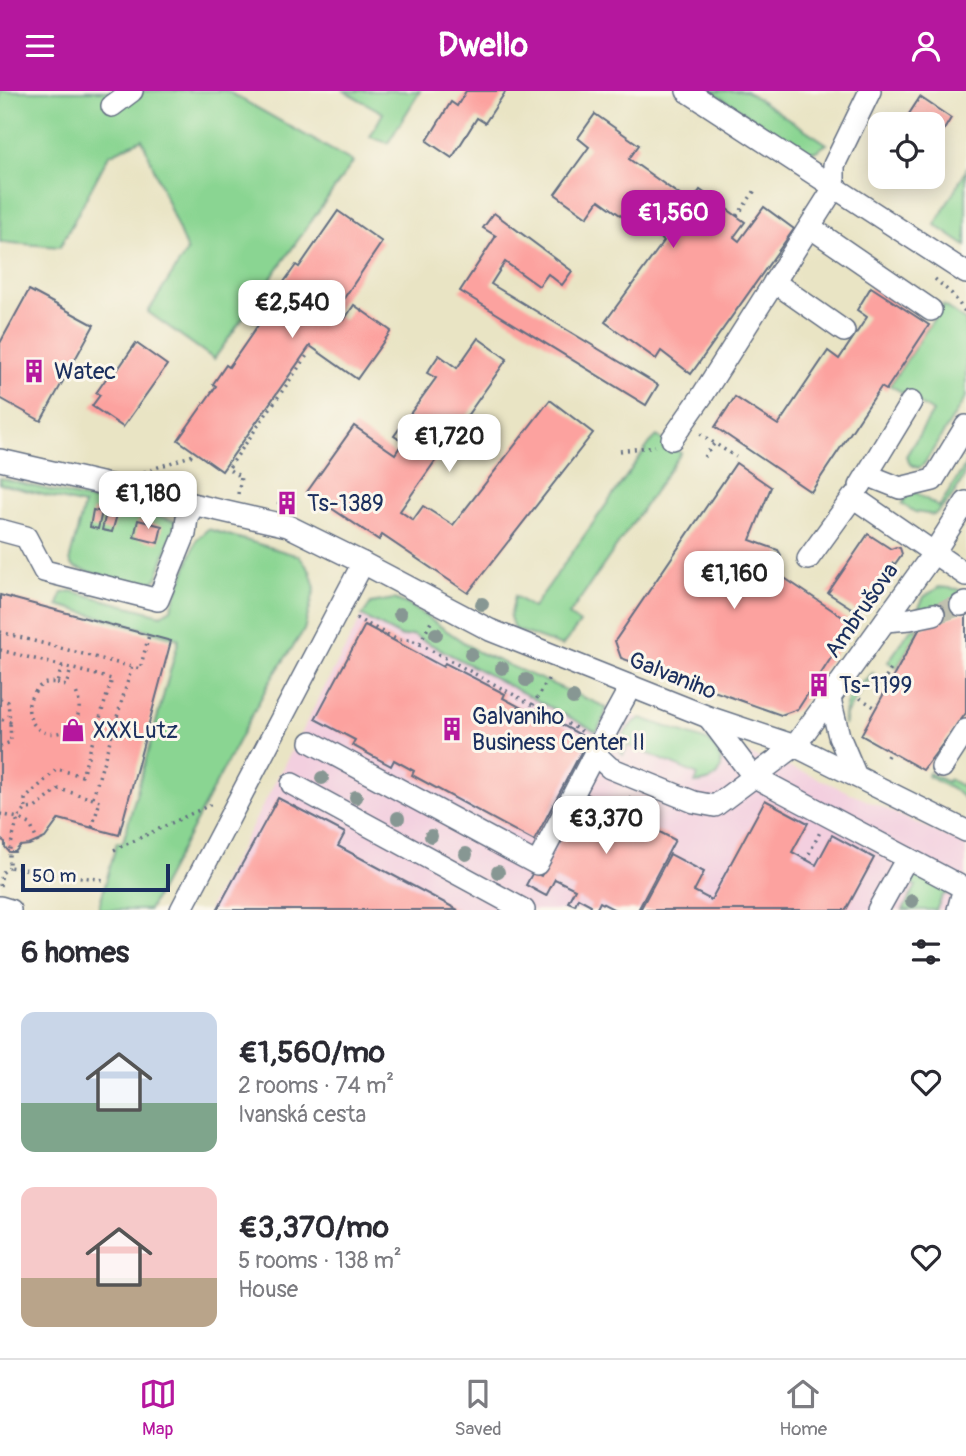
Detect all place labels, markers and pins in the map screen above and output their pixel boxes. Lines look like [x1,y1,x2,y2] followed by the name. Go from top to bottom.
[616,191,730,250] pin: €1,560
[235,281,349,340] pin: €2,540
[20,357,48,385] building icon: Watec
[54,357,116,386] place label: Watec
[392,415,506,474] pin: €1,720
[91,471,205,531] pin: €1,180
[273,489,301,517] building icon: Ts-1389
[307,489,384,518] place label: Ts-1389
[677,552,791,611] pin: €1,160
[805,671,833,699] building icon: Ts-1199
[839,671,912,700] place label: Ts-1199
[472,702,645,757] place label: Galvaniho Business Center II
[438,715,466,743] building icon: Galvaniho Business Center II
[59,716,87,744] shop icon: XXXLutz
[93,716,178,745] place label: XXXLutz
[549,797,663,856] pin: €3,370

